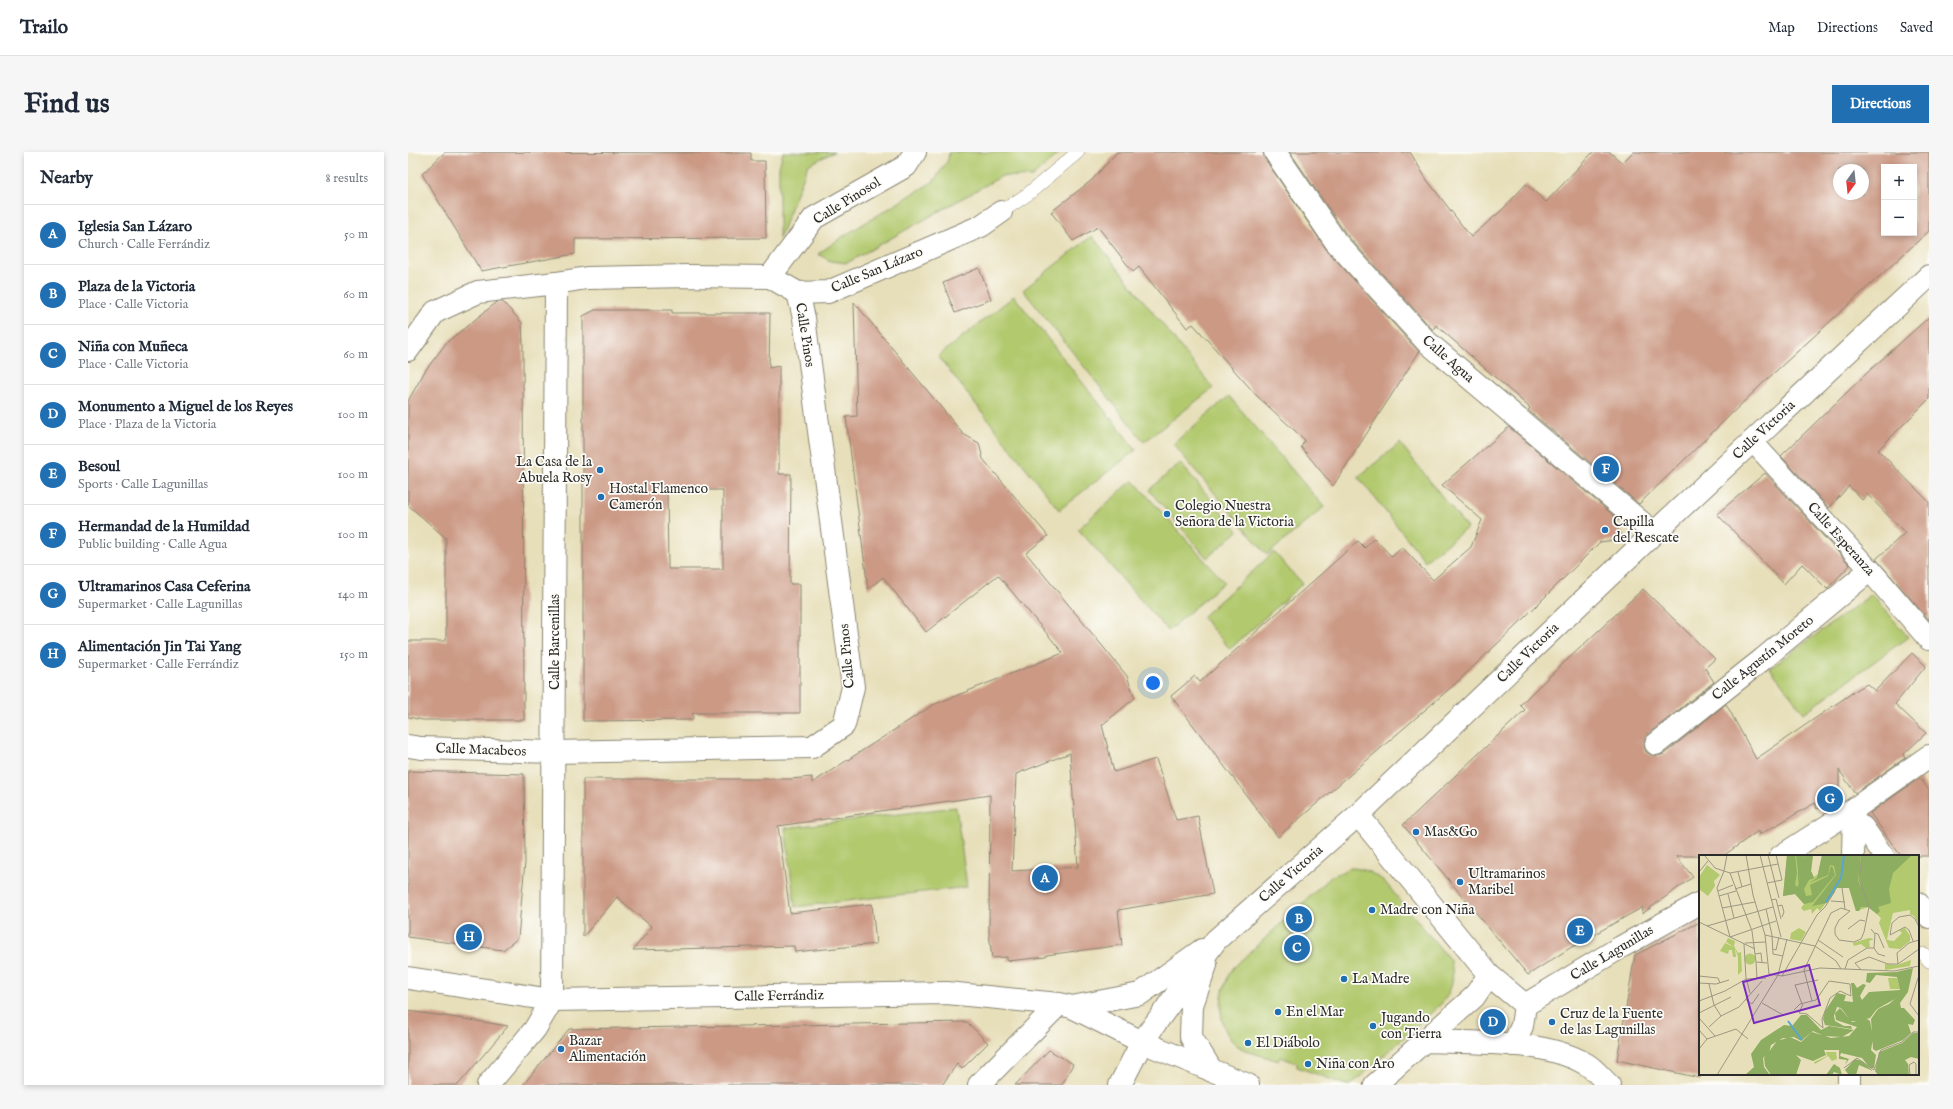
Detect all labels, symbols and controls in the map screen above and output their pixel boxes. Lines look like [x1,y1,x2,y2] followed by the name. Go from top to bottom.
[20,16,68,40] text: Trailo
[1768,19,1795,37] text: Map
[1817,19,1878,37] text: Directions
[1900,19,1933,37] text: Saved
[1832,85,1929,123] button: Directions
[24,87,110,122] text: Find us
[1833,164,1869,200] north arrow
[1881,164,1917,236] map controls
[1881,164,1917,200] button: +
[40,168,93,189] text: Nearby
[325,170,368,187] text: 8 results
[810,173,884,229] street label: Calle Pinosol
[1881,200,1917,236] button: −
[78,217,192,236] text: Iglesia San Lázaro
[49,226,57,243] text: A
[344,226,368,243] text: 50 m
[78,236,210,253] text: Church · Calle Ferrándiz
[828,242,926,297] street label: Calle San Lázaro
[78,277,195,296] text: Plaza de la Victoria
[49,286,57,303] text: B
[343,286,368,303] text: 60 m
[78,296,188,313] text: Place · Calle Victoria
[791,302,819,369] street label: Calle Pinos
[1418,331,1479,387] street label: Calle Agua
[78,337,188,356] text: Niña con Muñeca
[48,346,58,363] text: C
[343,346,368,363] text: 60 m
[78,356,188,373] text: Place · Calle Victoria
[1729,396,1800,464] street label: Calle Victoria
[78,397,293,416] text: Monumento a Miguel de los Reyes
[48,406,58,423] text: D
[338,406,368,423] text: 100 m
[78,416,216,433] text: Place · Plaza de la Victoria
[516,453,593,487] place label: La Casa de la Abuela Rosy
[1593,454,1619,484] pin: F
[78,457,120,476] text: Besoul
[595,465,605,475] marker: La Casa de la Abuela Rosy
[48,466,58,483] text: E
[338,466,368,483] text: 100 m
[78,476,208,493] text: Sports · Calle Lagunillas
[609,480,708,514] place label: Hostal Flamenco Camerón
[596,492,606,502] marker: Hostal Flamenco Camerón
[1175,497,1295,531] place label: Colegio Nuestra Señora de la Victoria
[1803,498,1879,580] street label: Calle Esperanza
[1162,509,1172,519] marker: Colegio Nuestra Señora de la Victoria
[1613,513,1680,547] place label: Capilla del Rescate
[78,517,250,536] text: Hermandad de la Humildad
[1600,525,1610,535] marker: Capilla del Rescate
[49,526,57,543] text: F
[338,526,368,543] text: 100 m
[78,536,227,553] text: Public building · Calle Agua
[78,577,250,596] text: Ultramarinos Casa Ceferina
[48,586,58,603] text: G
[338,586,368,603] text: 140 m
[546,594,564,690] street label: Calle Barcenillas
[78,596,243,613] text: Supermarket · Calle Lagunillas
[1708,611,1818,705] street label: Calle Agustín Moreto
[1493,618,1563,687] street label: Calle Victoria
[835,623,859,689] street label: Calle Pinos
[78,637,241,656] text: Alimentación Jin Tai Yang
[47,646,59,663] text: H
[339,646,368,663] text: 150 m
[78,656,239,673] text: Supermarket · Calle Ferrándiz
[1143,673,1163,693] your location
[435,739,527,761] street label: Calle Macabeos
[1817,784,1843,814] pin: G
[1424,823,1478,841] place label: Mas&Go
[1411,827,1421,837] marker: Mas&Go
[1255,841,1328,907] street label: Calle Victoria
[1699,855,1919,1075] inset map
[1032,863,1058,893] pin: A
[1468,865,1546,899] place label: Ultramarinos Maribel
[1455,877,1465,887] marker: Ultramarinos Maribel
[1380,901,1476,919] place label: Madre con Niña
[1286,904,1312,934] pin: B
[1367,905,1377,915] marker: Madre con Niña
[1567,916,1593,946] pin: E
[1567,921,1657,985] street label: Calle Lagunillas
[456,922,482,952] pin: H
[1284,933,1310,963] pin: C
[1352,970,1410,988] place label: La Madre
[1339,974,1349,984] marker: La Madre
[734,986,825,1006] street label: Calle Ferrándiz
[1286,1003,1344,1021] place label: En el Mar
[1560,1005,1663,1039] place label: Cruz de la Fuente de las Lagunillas
[1273,1007,1283,1017] marker: En el Mar
[1480,1007,1506,1037] pin: D
[1379,1009,1443,1043] place label: Jugando con Tierra
[1547,1017,1557,1027] marker: Cruz de la Fuente de las Lagunillas
[1368,1021,1378,1031] marker: Jugando con Tierra
[568,1032,647,1066] place label: Bazar Alimentación
[1256,1034,1320,1052] place label: El Diábolo
[1243,1038,1253,1048] marker: El Diábolo
[556,1044,566,1054] marker: Bazar Alimentación
[1316,1055,1395,1073] place label: Niña con Aro
[1303,1059,1313,1069] marker: Niña con Aro

